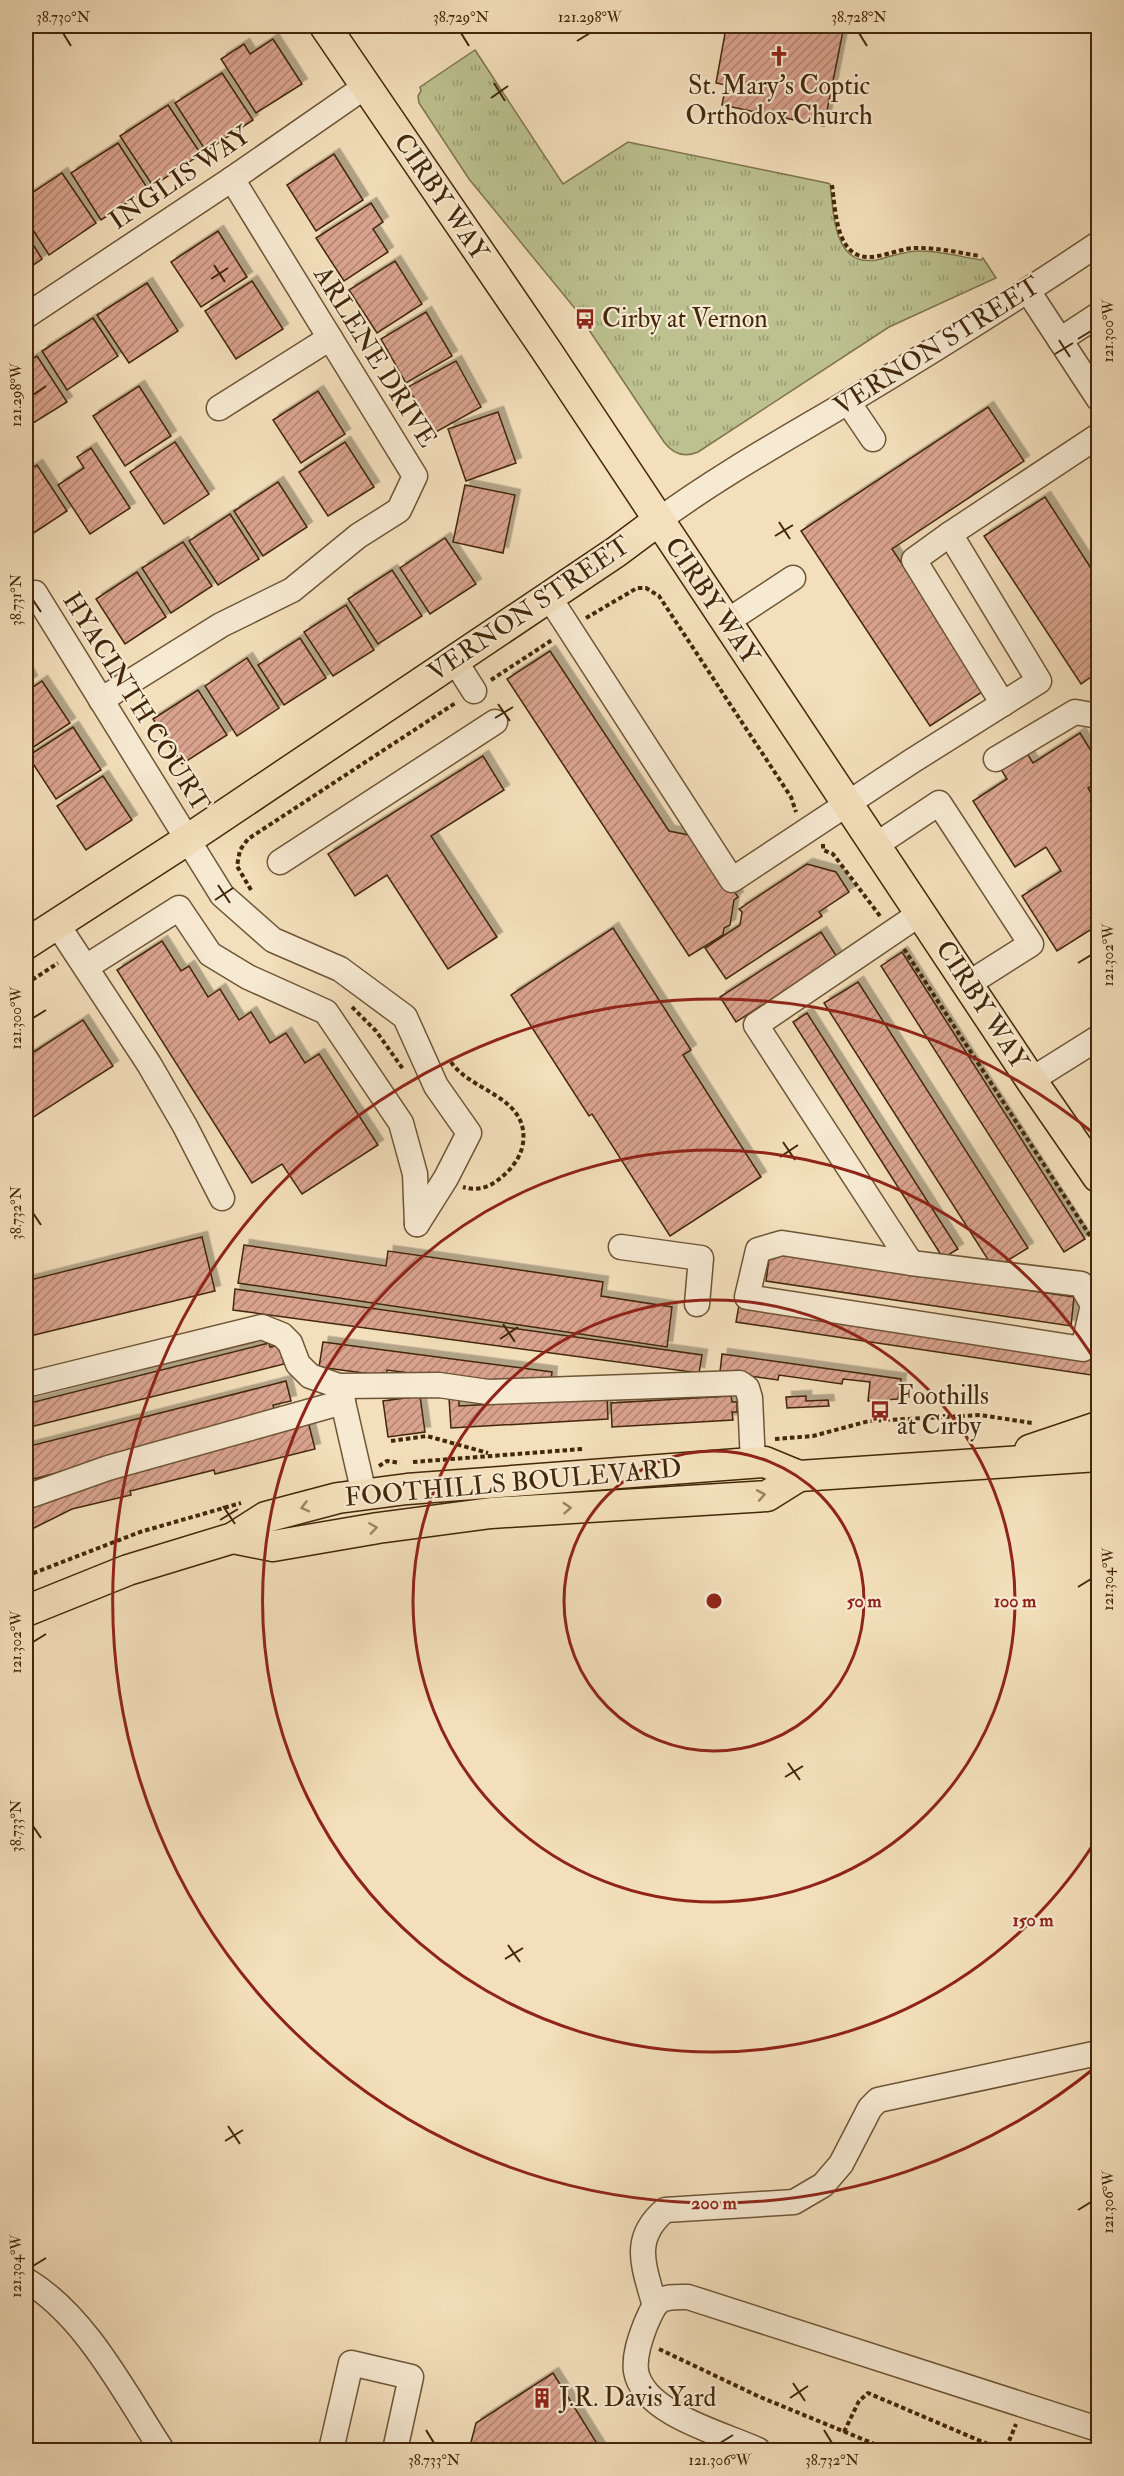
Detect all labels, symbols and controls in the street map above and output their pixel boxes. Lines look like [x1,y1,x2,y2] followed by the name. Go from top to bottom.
[36,8,91,27] text: 38.730°N
[433,8,490,27] text: 38.729°N
[558,8,623,27] text: 121.298°W
[831,8,887,27] text: 38.728°N
[767,44,791,68] church icon: St. Mary's Coptic Orthodox Church
[685,70,873,132] place label: St. Mary's Coptic Orthodox Church
[103,118,258,237] street label: INGLIS WAY
[387,127,496,268] street label: CIRBY WAY
[306,260,443,453] street label: ARLENE DRIVE
[828,270,1046,422] street label: VERNON STREET
[1099,299,1118,362] text: 121.300°W
[602,303,768,335] place label: Cirby at Vernon
[573,307,597,331] bus stop icon: Cirby at Vernon
[7,362,26,427] text: 121.298°W
[422,529,636,689] street label: VERNON STREET
[658,531,767,672] street label: CIRBY WAY
[7,574,26,626] text: 38.731°N
[55,586,217,818] street label: HYACINTH COURT
[1099,923,1118,986] text: 121.302°W
[929,935,1036,1076] street label: CIRBY WAY
[7,986,26,1049] text: 121.300°W
[7,1185,26,1240] text: 38.732°N
[897,1380,989,1442] place label: Foothills at Cirby
[868,1399,892,1423] bus stop icon: Foothills at Cirby
[343,1452,683,1514] street label: FOOTHILLS BOULEVARD
[756,1489,766,1502] one-way arrow
[300,1499,310,1512] one-way arrow
[563,1502,572,1515] one-way arrow
[369,1523,378,1535] one-way arrow
[1099,1547,1118,1611] text: 121.304°W
[847,1590,882,1613] text: 50 m
[994,1590,1037,1613] text: 100 m
[704,1591,724,1611] centre of rings
[7,1610,26,1673] text: 121.302°W
[7,1799,26,1852] text: 38.733°N
[1012,1909,1055,1932] text: 150 m
[1099,2170,1118,2233] text: 121.306°W
[691,2192,738,2215] text: 200 m
[7,2234,26,2298] text: 121.304°W
[558,2382,717,2414] place label: J.R. Davis Yard
[530,2386,554,2410] building icon: J.R. Davis Yard
[408,2451,461,2470] text: 38.733°N
[689,2451,752,2470] text: 121.306°W
[805,2451,860,2470] text: 38.732°N

